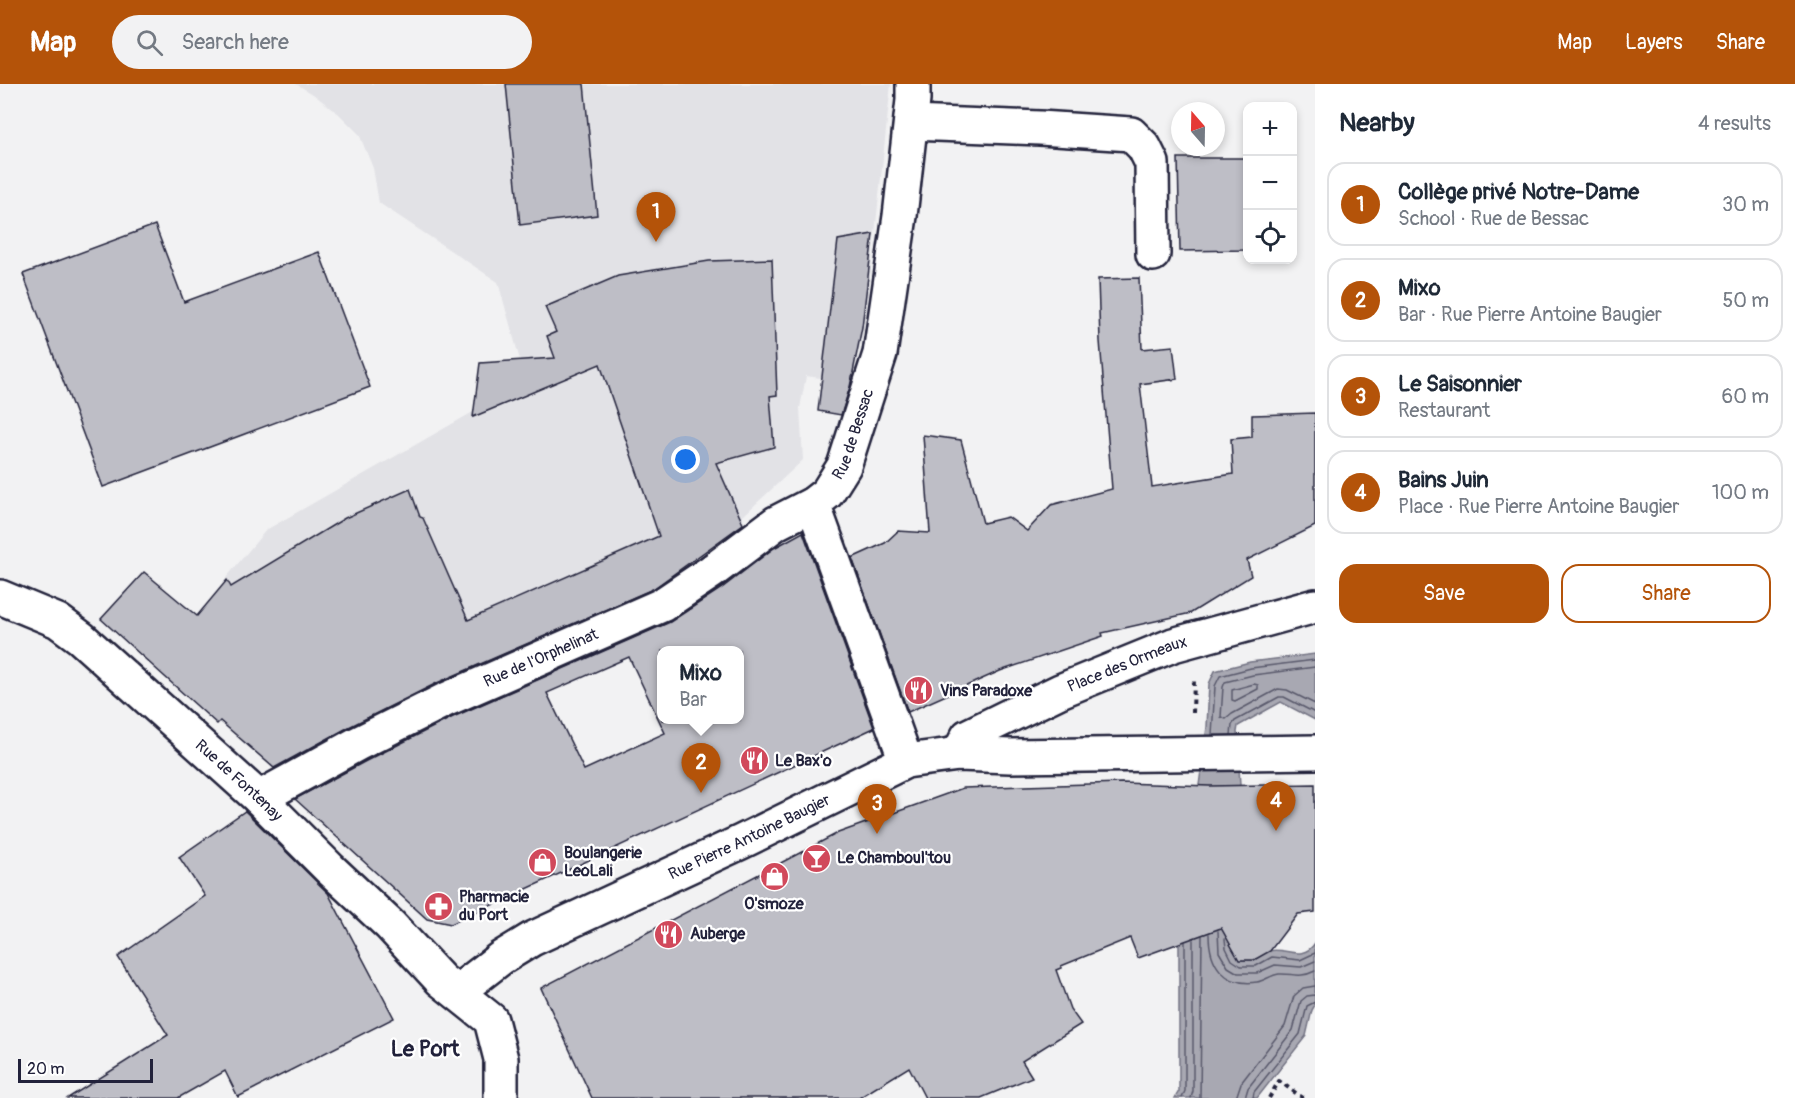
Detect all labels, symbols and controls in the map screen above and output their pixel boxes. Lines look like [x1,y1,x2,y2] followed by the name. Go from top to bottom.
[112,15,532,69] search box
[30,25,76,60] text: Map
[133,26,166,59] icon: search
[181,28,289,56] text: Search here
[1557,29,1592,56] text: Map
[1625,29,1683,56] text: Layers
[1716,29,1765,56] text: Share
[1171,102,1225,156] north arrow
[1243,102,1297,264] map controls
[1243,102,1297,156] button: +
[1339,107,1415,139] text: Nearby
[1698,111,1771,136] text: 4 results
[1243,156,1297,210] button: −
[1398,178,1639,206] text: Collège privé Notre-Dame
[636,192,676,242] pin: 1
[1357,192,1364,217] text: 1
[1722,192,1769,217] text: 30 m
[1398,206,1589,231] text: School · Rue de Bessac
[1243,210,1297,264] button: locate
[1398,274,1441,302] text: Mixo
[1355,288,1366,313] text: 2
[1722,288,1769,313] text: 50 m
[1398,302,1662,327] text: Bar · Rue Pierre Antoine Baugier
[1398,370,1522,398] text: Le Saisonnier
[1355,384,1366,409] text: 3
[1722,384,1769,409] text: 60 m
[828,386,878,484] street label: Rue de Bessac
[1398,398,1490,423] text: Restaurant
[671,445,700,474] your location
[1398,466,1489,494] text: Bains Juin
[1355,480,1366,505] text: 4
[1712,480,1769,505] text: 100 m
[1398,494,1679,519] text: Place · Rue Pierre Antoine Baugier
[1339,564,1549,623] button: Save
[1561,564,1771,623] button: Share
[481,624,602,692] street label: Rue de l'Orphelinat
[1064,632,1189,697] street label: Place des Ormeaux
[657,646,744,724] popup
[679,659,722,687] text: Mixo
[903,675,935,707] restaurant icon: Vins Paradoxe
[940,681,1033,701] place label: Vins Paradoxe
[679,687,707,712] text: Bar
[191,735,287,826] street label: Rue de Fontenay
[682,744,720,793] pin: 2
[738,745,770,777] restaurant icon: Le Bax'o
[775,751,832,771] place label: Le Bax'o
[1256,782,1296,831] pin: 4
[858,784,896,834] pin: 3
[665,790,834,884] street label: Rue Pierre Antoine Baugier
[800,842,832,874] bar icon: Le Chamboul'tou
[564,843,643,881] place label: Boulangerie LeoLali
[527,846,559,878] shop icon: Boulangerie LeoLali
[837,848,951,868] place label: Le Chamboul'tou
[758,860,790,892] shop icon: O'smoze
[459,887,530,925] place label: Pharmacie du Port
[422,890,454,922] pharmacy icon: Pharmacie du Port
[744,894,805,914] place label: O'smoze
[653,918,685,950] restaurant icon: Auberge
[690,924,746,944] place label: Auberge
[391,1035,460,1063] district label: Le Port
[18,1056,153,1084] scale bar
[27,1059,65,1079] text: 20 m

